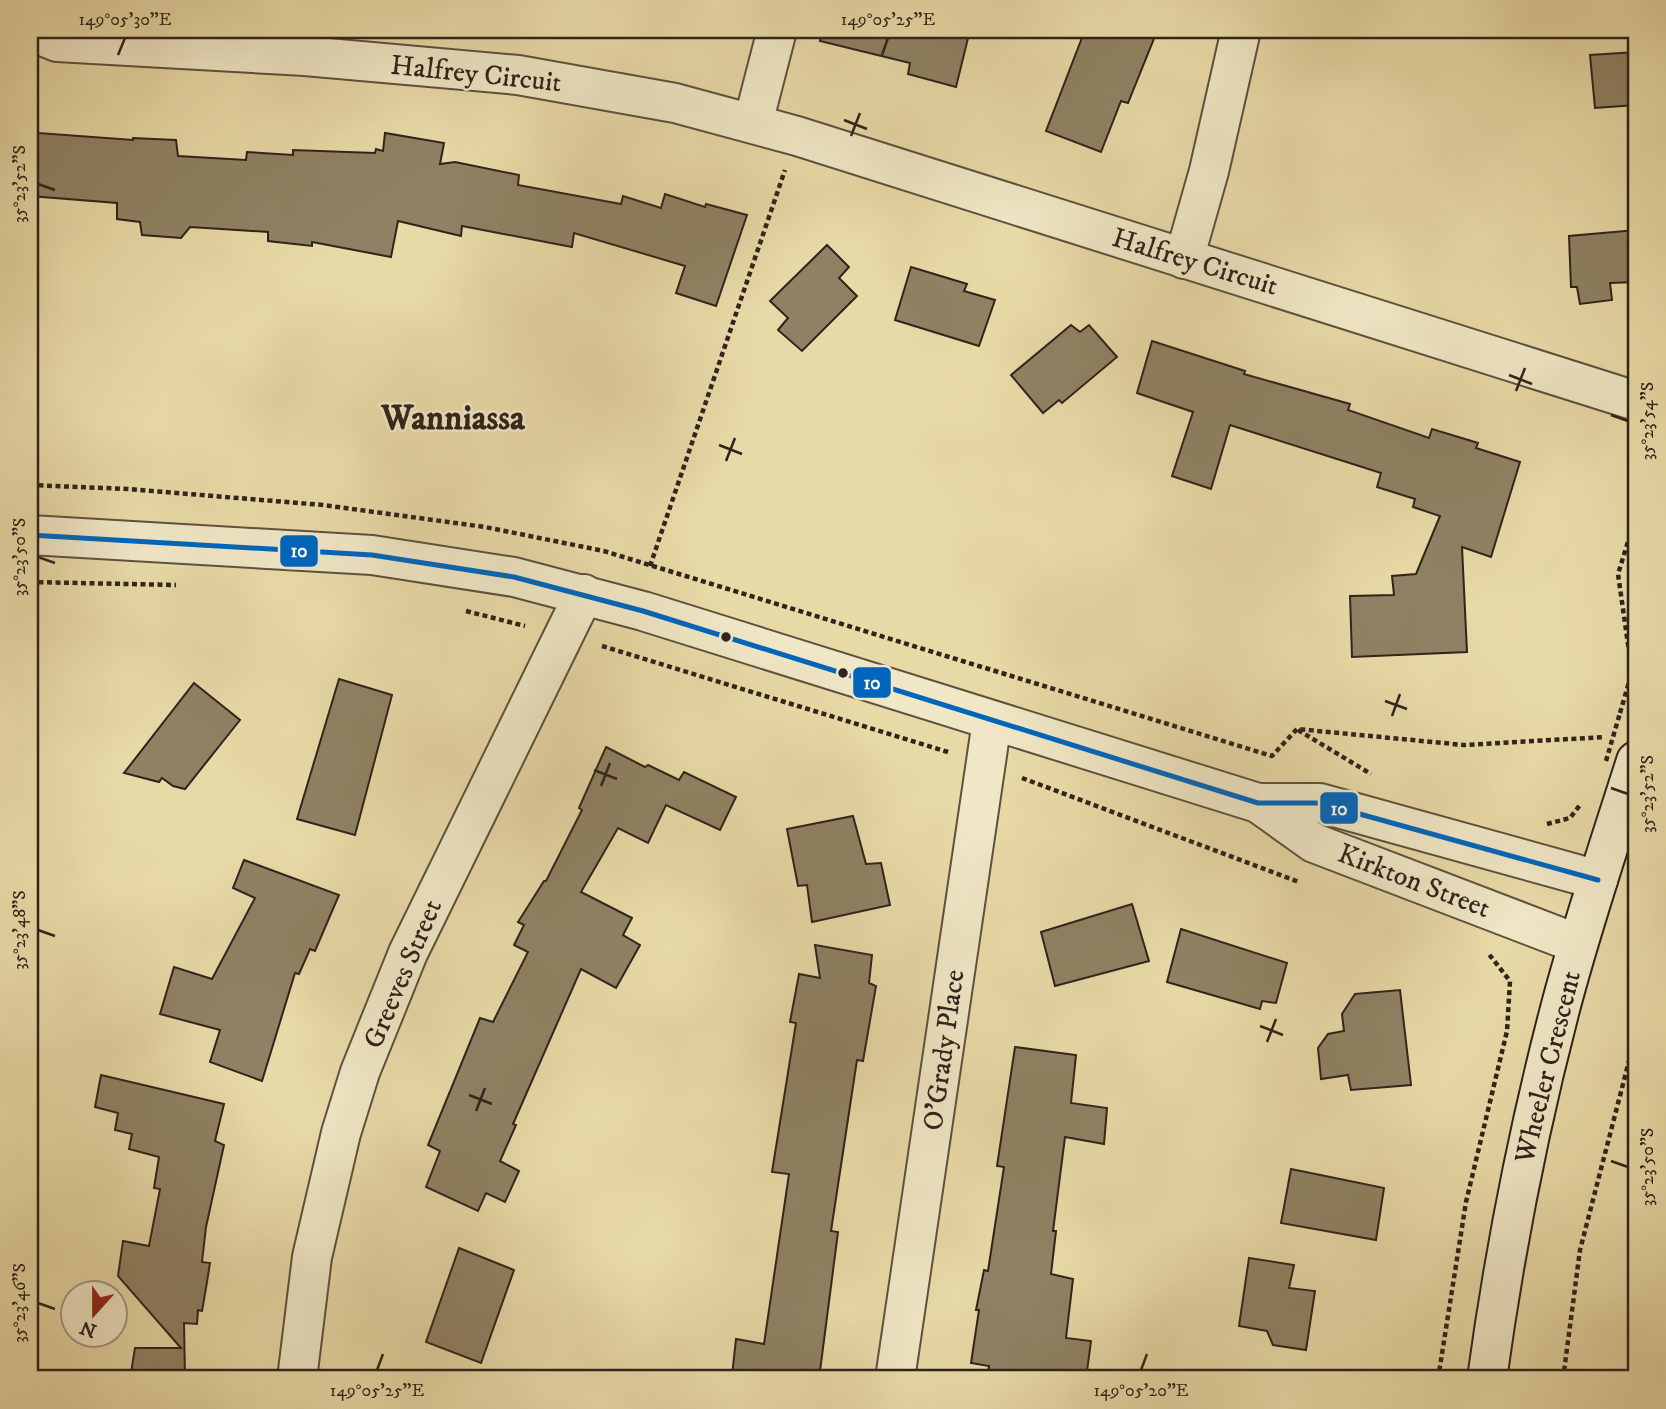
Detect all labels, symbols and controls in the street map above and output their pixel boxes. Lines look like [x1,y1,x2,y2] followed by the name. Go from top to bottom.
[78,9,172,31] text: 149°05'30"E
[841,9,935,31] text: 149°05'25"E
[389,48,563,100] street label: Halfrey Circuit
[9,145,31,223] text: 35°23'52"S
[1108,220,1282,304] street label: Halfrey Circuit
[1637,382,1659,460] text: 35°23'54"S
[380,397,526,441] district label: Wanniassa
[9,518,31,596] text: 35°23'50"S
[279,534,319,568] line badge: 10
[290,540,308,563] text: 10
[719,630,733,644] unlabelled marker
[836,666,850,680] unlabelled marker
[852,666,892,699] line badge: 10
[863,672,881,695] text: 10
[1637,755,1659,833] text: 35°23'52"S
[1319,791,1359,825] line badge: 10
[1330,798,1348,821] text: 10
[1333,836,1495,926] street label: Kirkton Street
[9,890,31,970] text: 35°23'48"S
[356,894,450,1054] street label: Greeves Street
[915,967,973,1133] street label: O'Grady Place
[1507,967,1589,1168] street label: Wheeler Crescent
[1637,1128,1659,1206] text: 35°23'50"S
[9,1263,31,1343] text: 35°23'46"S
[60,1280,130,1350] north arrow
[77,1315,100,1342] text: N
[330,1380,424,1402] text: 149°05'25"E
[1093,1380,1189,1402] text: 149°05'20"E

